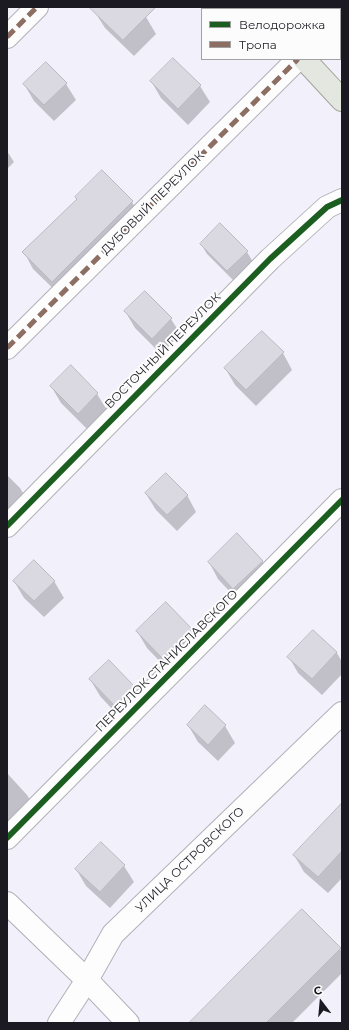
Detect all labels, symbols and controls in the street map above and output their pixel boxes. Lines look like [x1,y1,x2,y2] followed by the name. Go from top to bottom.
[201,8,341,60] legend
[239,17,325,32] text: Велодорожка
[239,37,277,52] text: Тропа
[98,148,208,258] street label: ДУБОВЫЙ ПЕРЕУЛОК
[102,290,224,412] street label: ВОСТОЧНЫЙ ПЕРЕУЛОК
[93,587,241,735] street label: ПЕРЕУЛОК СТАНИСЛАВСКОГО
[133,804,247,916] street label: УЛИЦА ОСТРОВСКОГО
[301,982,341,1022] north arrow
[312,983,323,998] text: С

